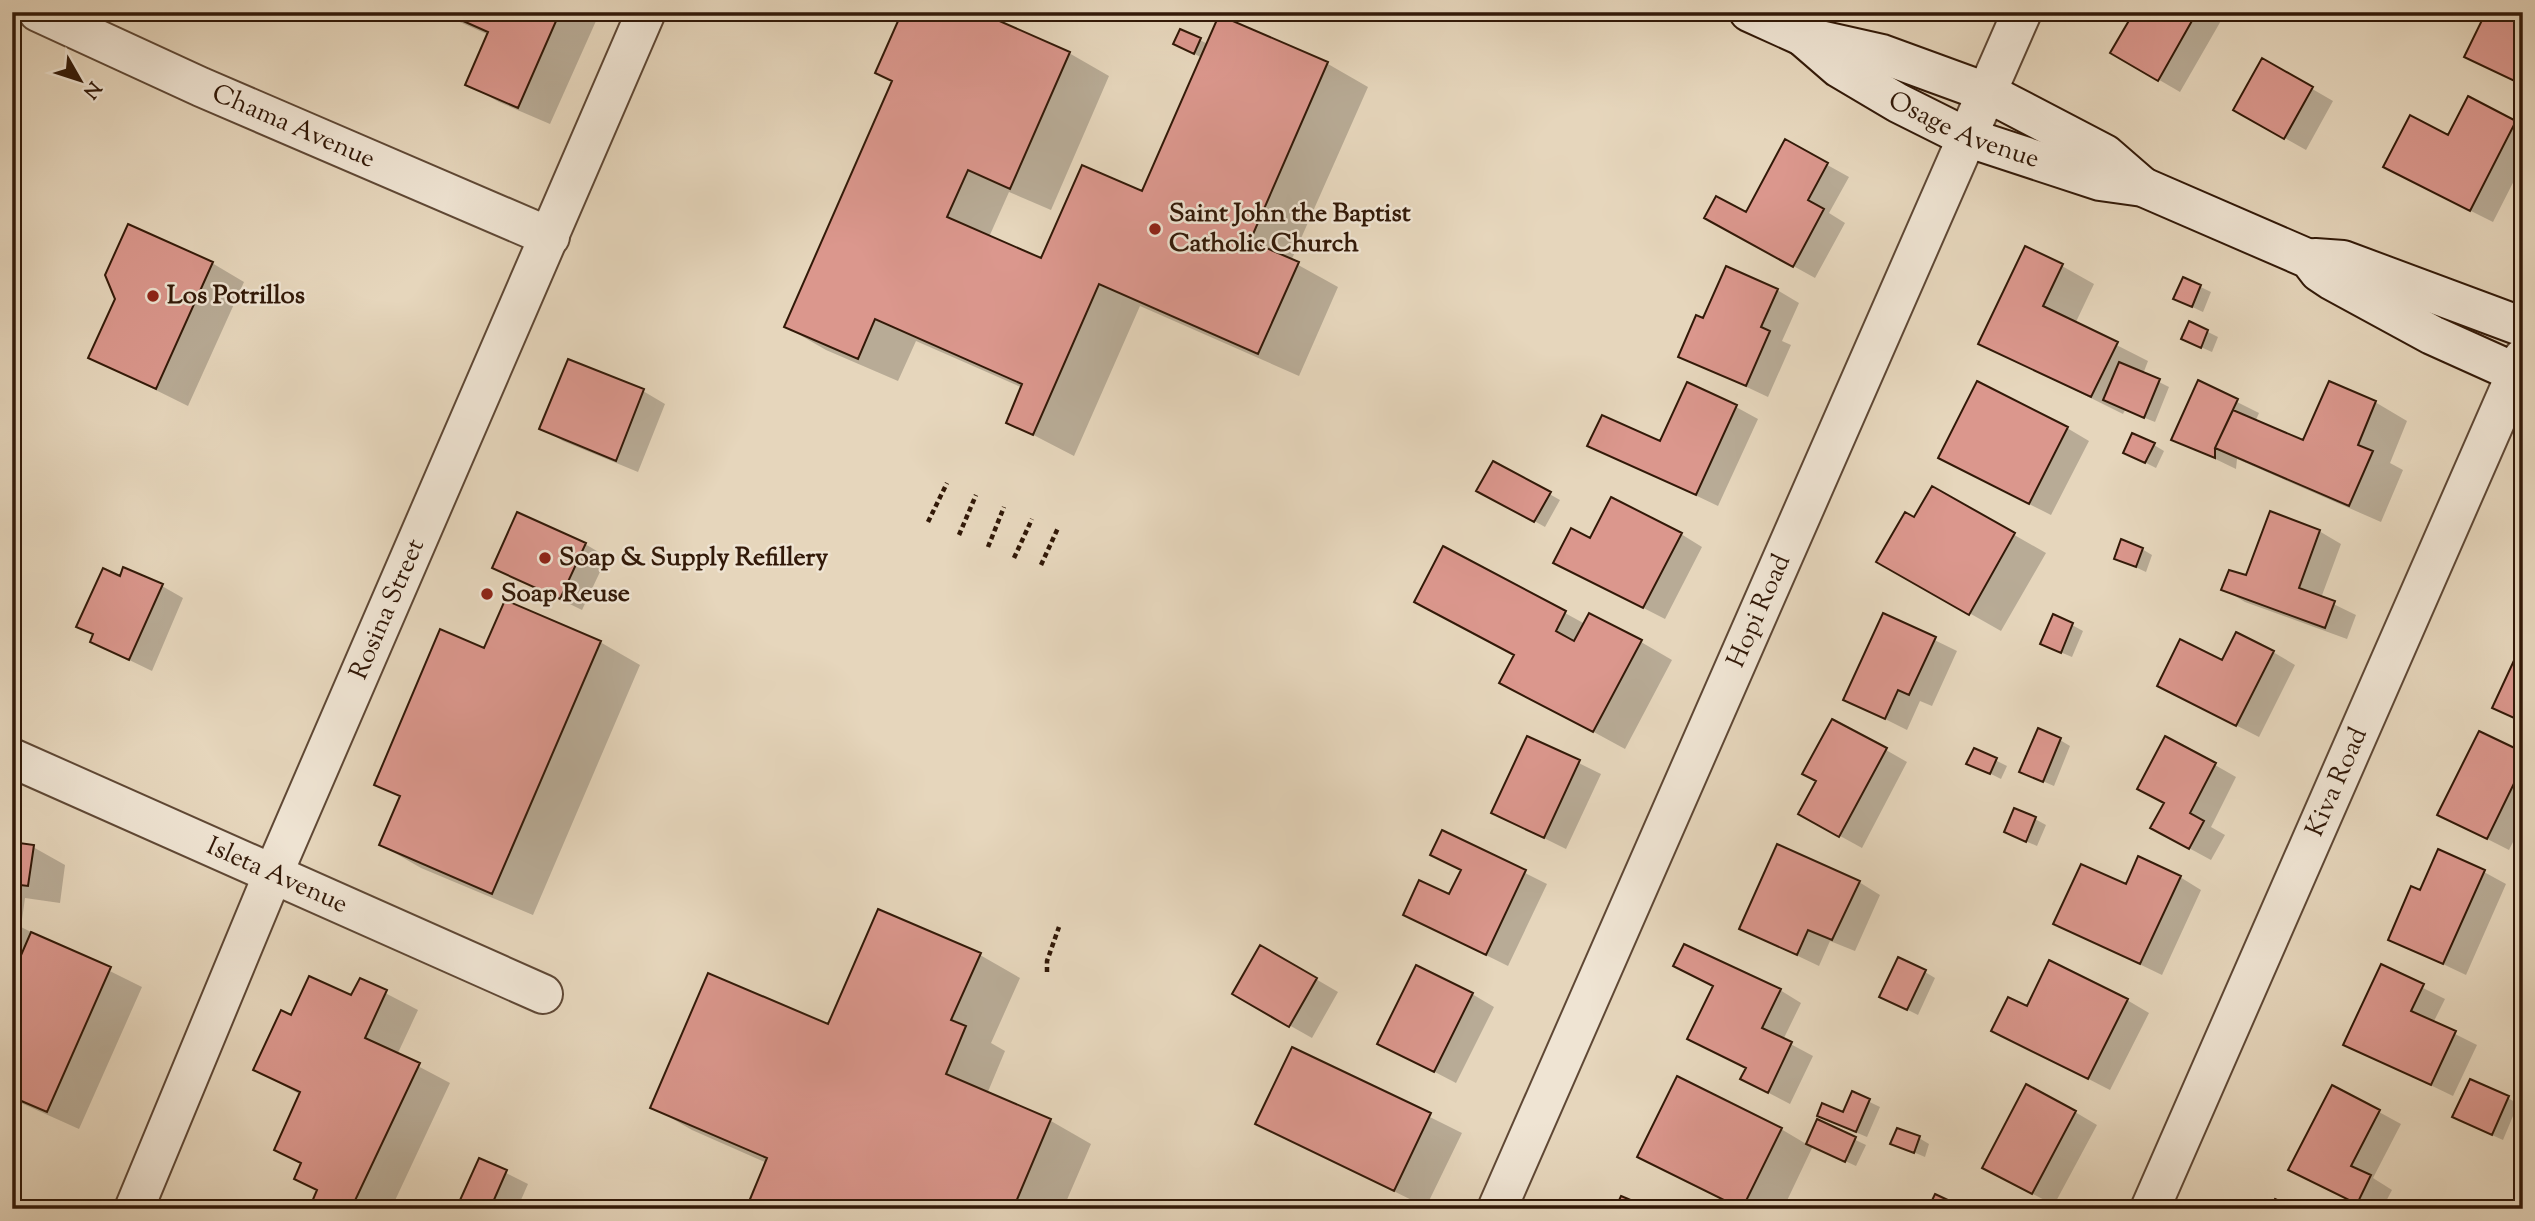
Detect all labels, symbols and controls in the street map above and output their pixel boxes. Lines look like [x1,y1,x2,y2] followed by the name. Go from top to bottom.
[46,46,116,116] north arrow
[76,75,107,104] text: N
[206,75,381,178] street label: Chama Avenue
[1882,82,2044,178] street label: Osage Avenue
[1169,196,1411,263] place label: Saint John the Baptist Catholic Church
[1147,221,1163,237] marker: Saint John the Baptist Catholic Church
[167,278,305,315] place label: Los Potrillos
[145,288,161,304] marker: Los Potrillos
[341,533,434,686] street label: Rosina Street
[559,540,828,577] place label: Soap & Supply Refillery
[1718,548,1801,674] street label: Hopi Road
[537,550,553,566] marker: Soap & Supply Refillery
[501,576,630,613] place label: Soap Reuse
[479,586,495,602] marker: Soap Reuse
[2297,721,2377,843] street label: Kiva Road
[200,828,354,923] street label: Isleta Avenue

